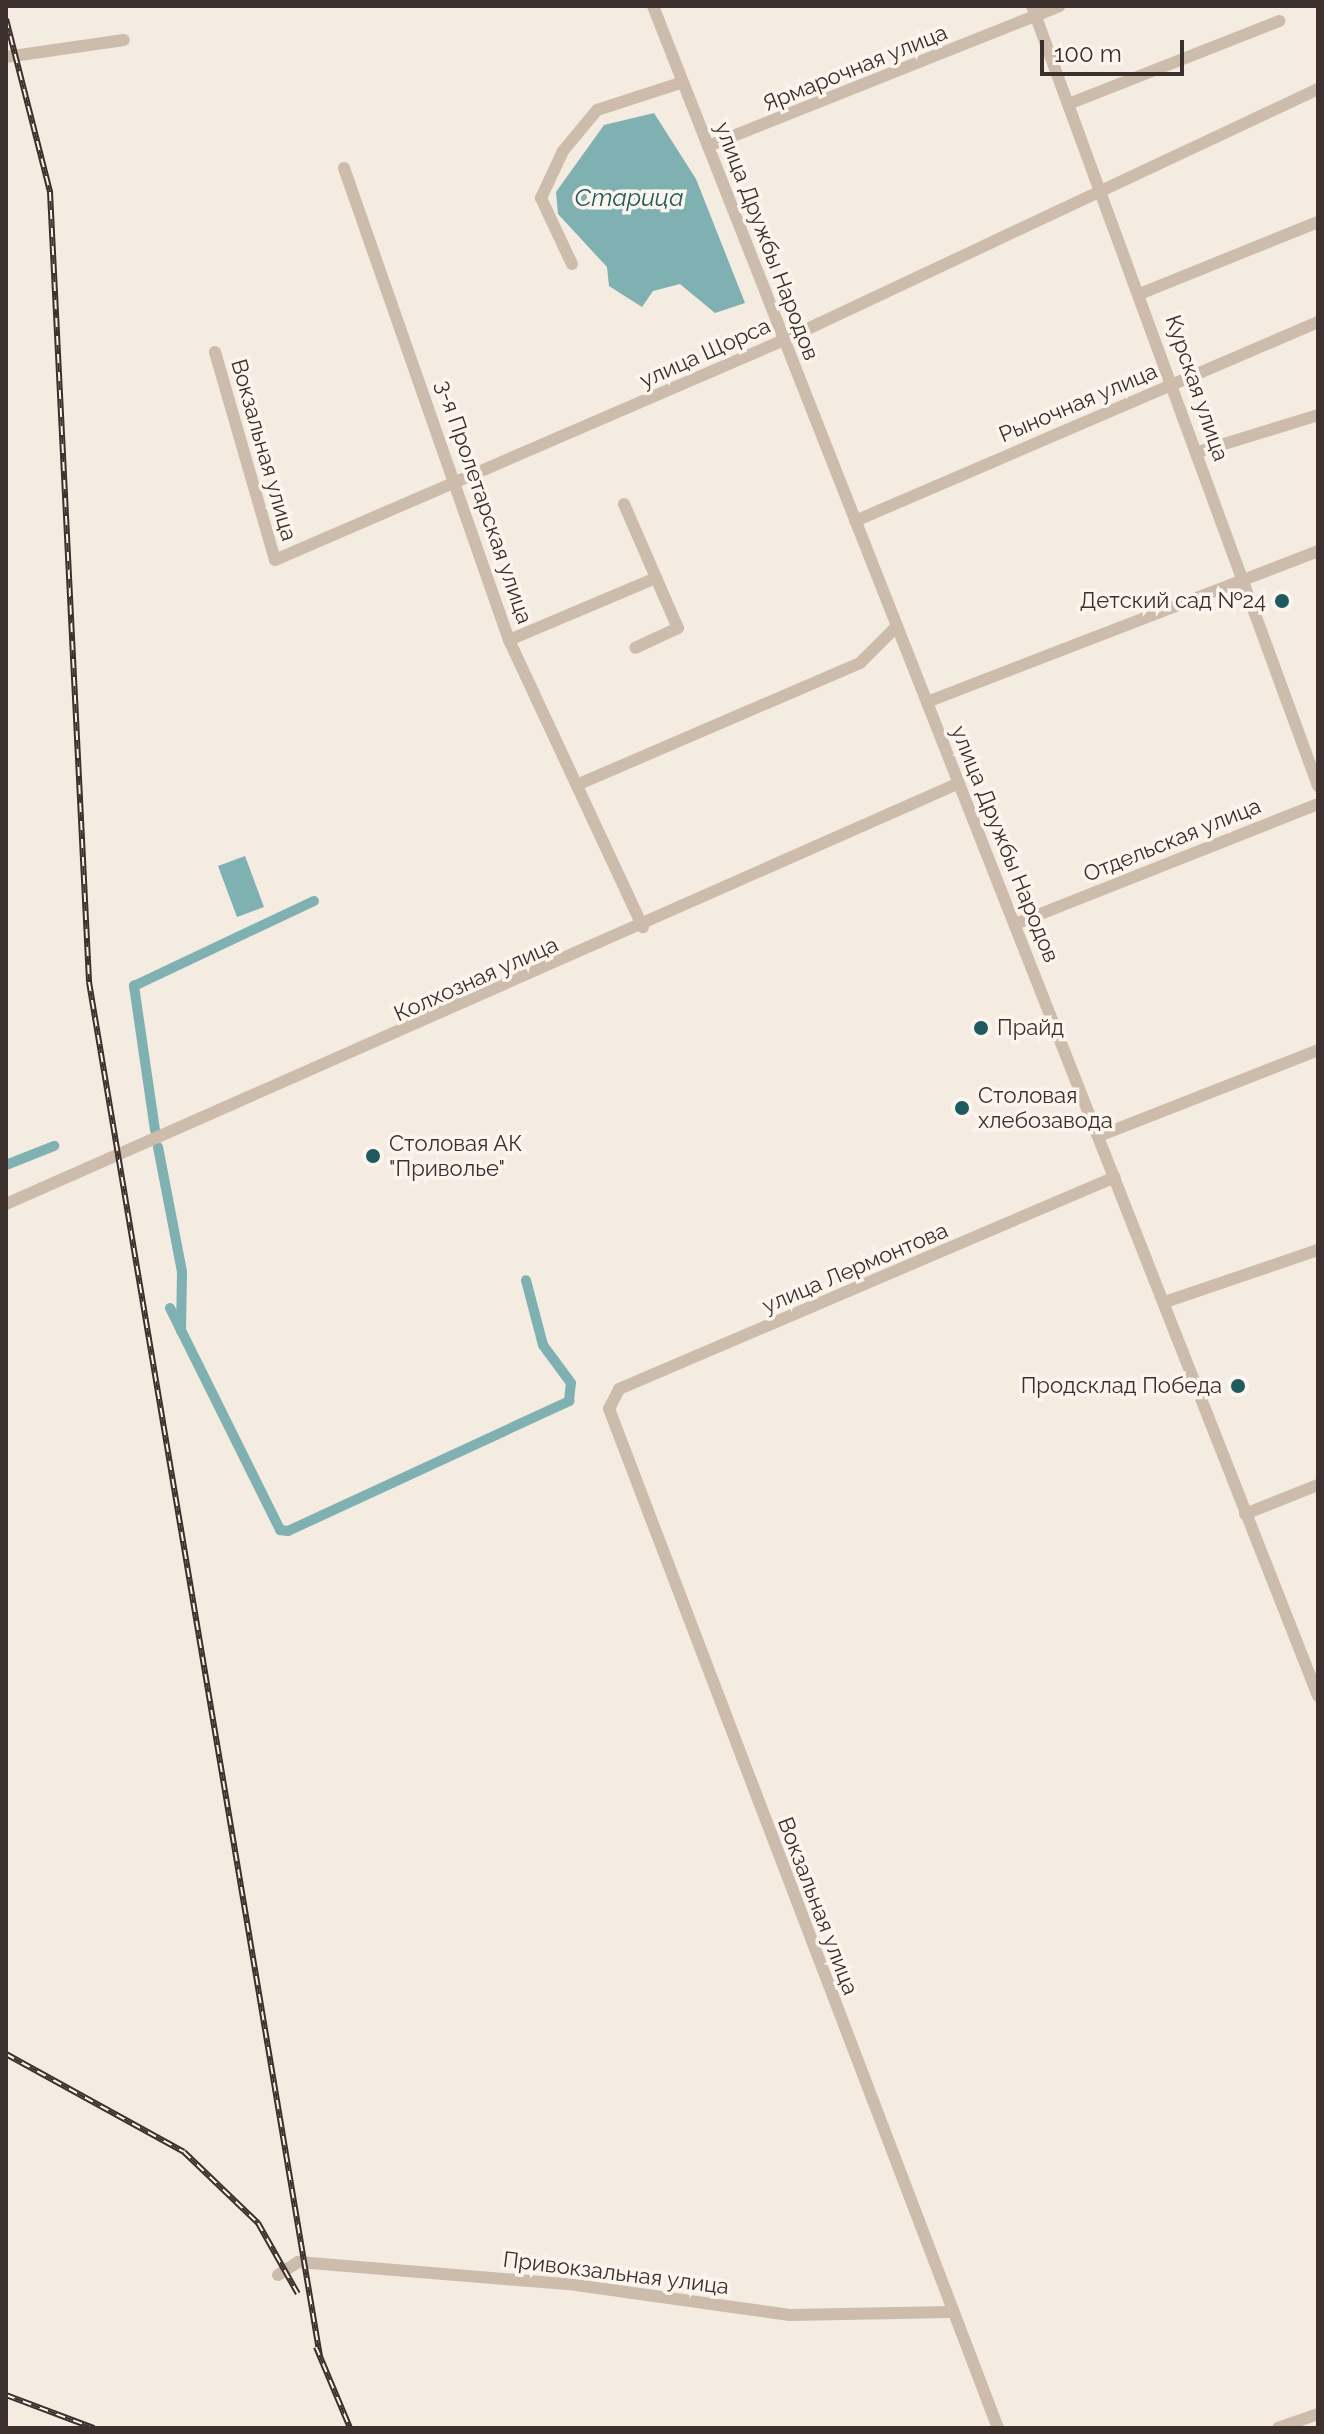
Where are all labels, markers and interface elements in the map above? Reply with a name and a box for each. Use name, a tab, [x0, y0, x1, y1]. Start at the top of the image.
street label: Ярмарочная улица	[759, 19, 951, 117]
scale bar	[1044, 24, 1188, 74]
text: 100 m	[1054, 39, 1122, 68]
street label: улица Дружбы Народов	[709, 118, 825, 364]
water label: Старица	[574, 184, 684, 212]
street label: Курская улица	[1160, 311, 1234, 465]
street label: улица Щорса	[636, 312, 774, 394]
street label: Вокзальная улица	[225, 356, 303, 544]
street label: Рыночная улица	[995, 358, 1161, 448]
street label: 3-я Пролетарская улица	[430, 376, 538, 628]
place label: Детский сад №24	[1080, 588, 1266, 614]
marker: Детский сад №24	[1273, 592, 1291, 610]
street label: улица Дружбы Народов	[945, 722, 1065, 966]
street label: Отдельская улица	[1079, 792, 1265, 888]
street label: Колхозная улица	[390, 931, 562, 1027]
place label: Прайд	[997, 1015, 1064, 1041]
marker: Прайд	[972, 1019, 990, 1037]
place label: Столовая хлебозавода	[978, 1082, 1113, 1134]
marker: Столовая хлебозавода	[953, 1099, 971, 1117]
place label: Столовая АК "Приволье"	[389, 1130, 523, 1182]
marker: Столовая АК "Приволье"	[364, 1147, 382, 1165]
street label: улица Лермонтова	[758, 1217, 952, 1319]
place label: Продсклад Победа	[1021, 1373, 1222, 1399]
marker: Продсклад Победа	[1229, 1377, 1247, 1395]
street label: Вокзальная улица	[772, 1813, 864, 1999]
street label: Привокзальная улица	[501, 2246, 731, 2300]

